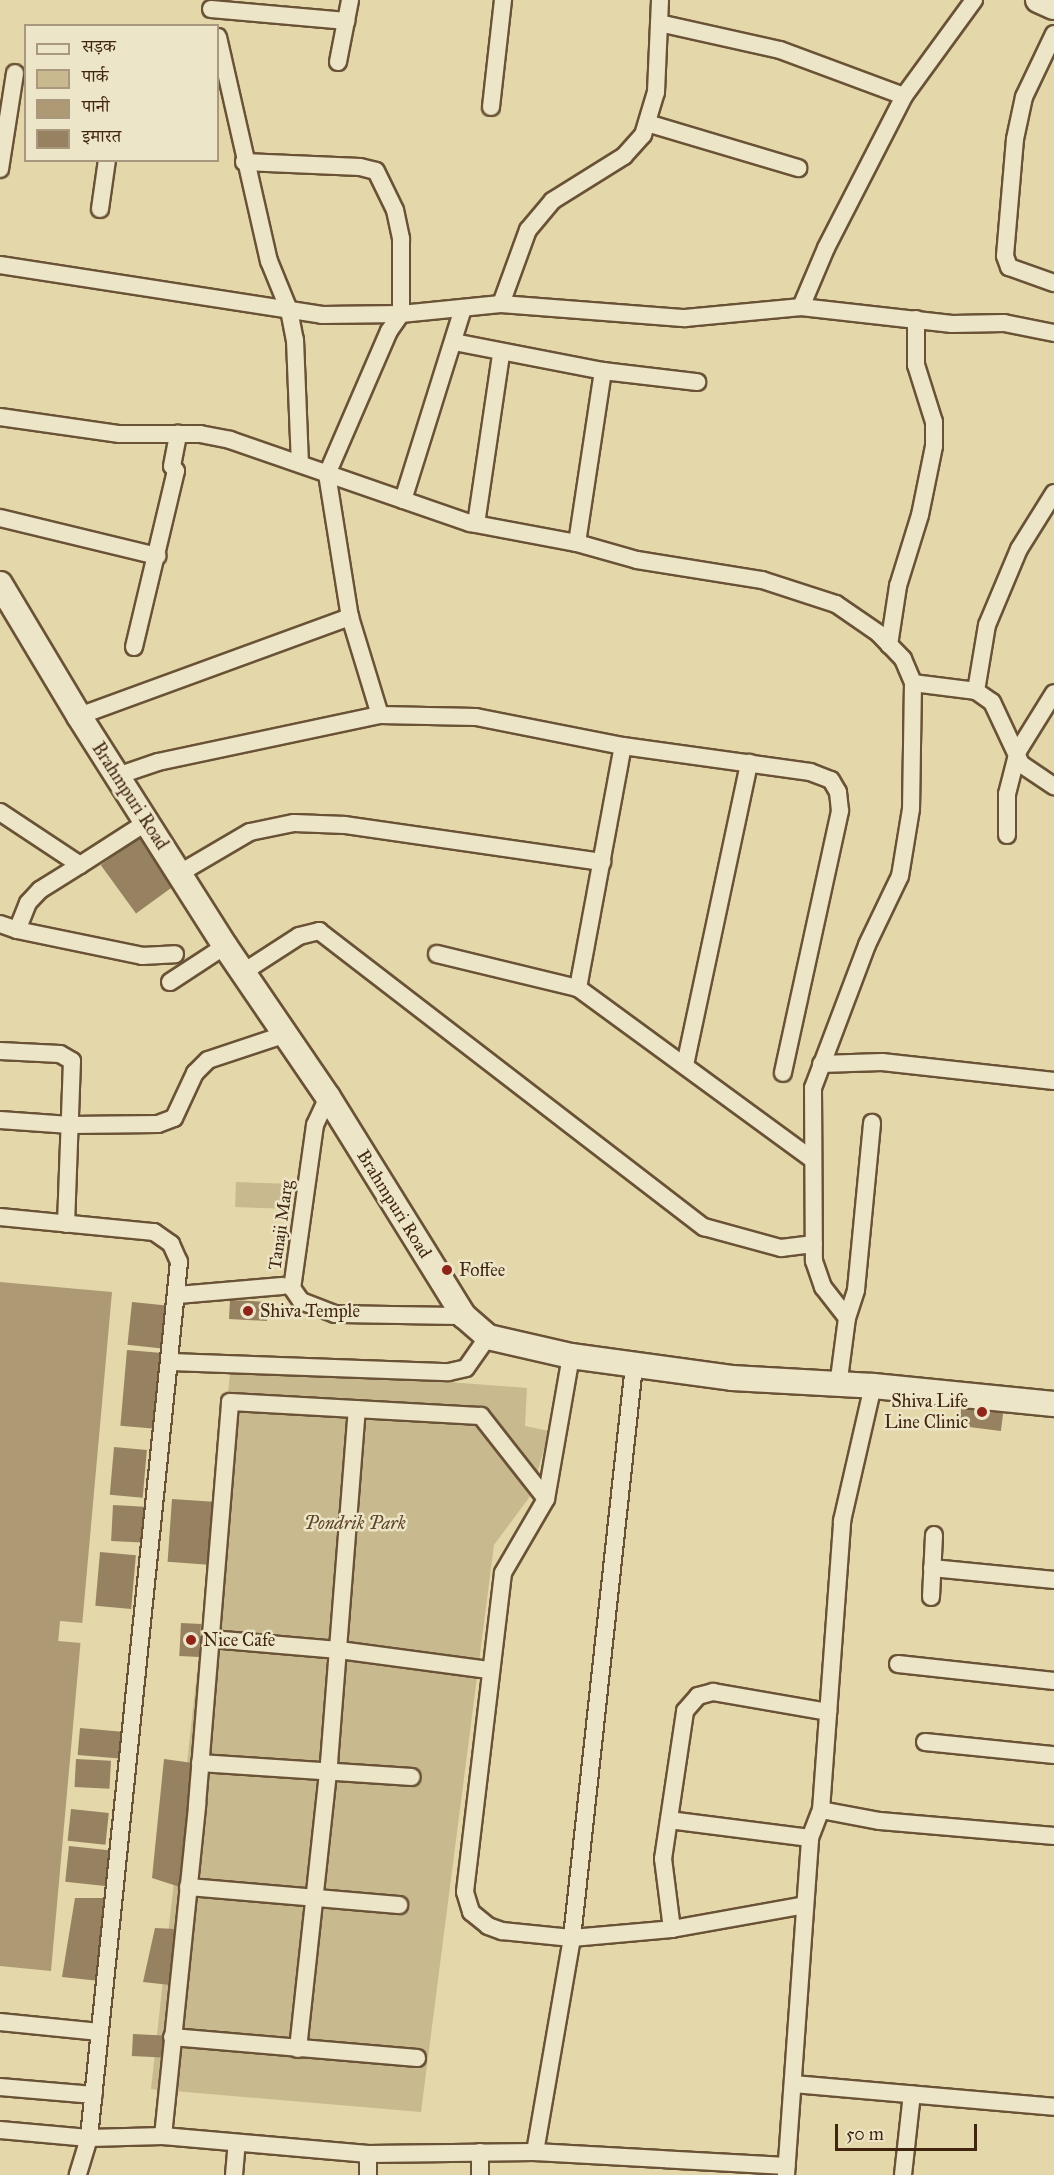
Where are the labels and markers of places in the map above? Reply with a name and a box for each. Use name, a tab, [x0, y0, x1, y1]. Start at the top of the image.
place label: Foffee	[459, 1259, 505, 1281]
marker: Foffee	[440, 1263, 454, 1277]
place label: Shiva Temple	[260, 1300, 360, 1322]
marker: Shiva Temple	[241, 1304, 255, 1318]
place label: Shiva Life Line Clinic	[884, 1391, 968, 1434]
marker: Shiva Life Line Clinic	[973, 1403, 991, 1421]
place label: Nice Cafe	[203, 1629, 275, 1651]
marker: Nice Cafe	[184, 1633, 198, 1647]

